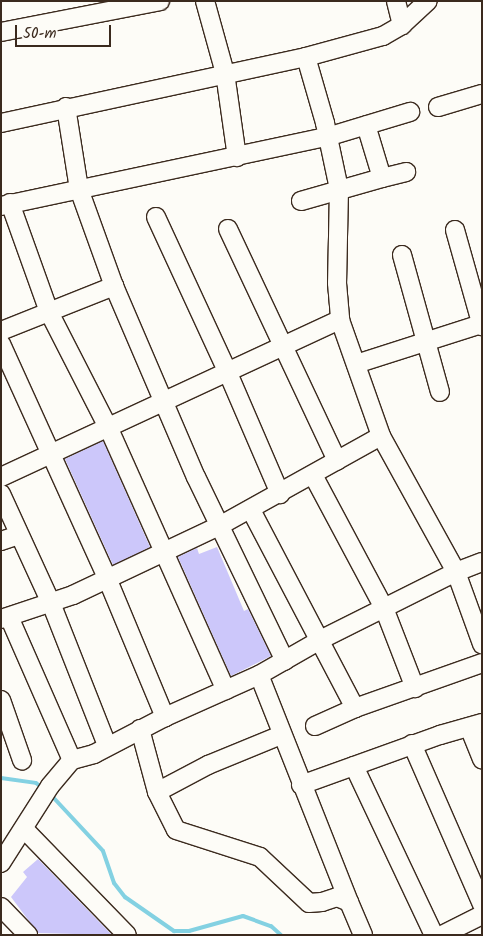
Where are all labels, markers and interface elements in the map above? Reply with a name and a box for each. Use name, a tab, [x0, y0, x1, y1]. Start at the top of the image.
scale bar	[18, 15, 114, 47]
text: 50 m	[23, 22, 57, 46]

